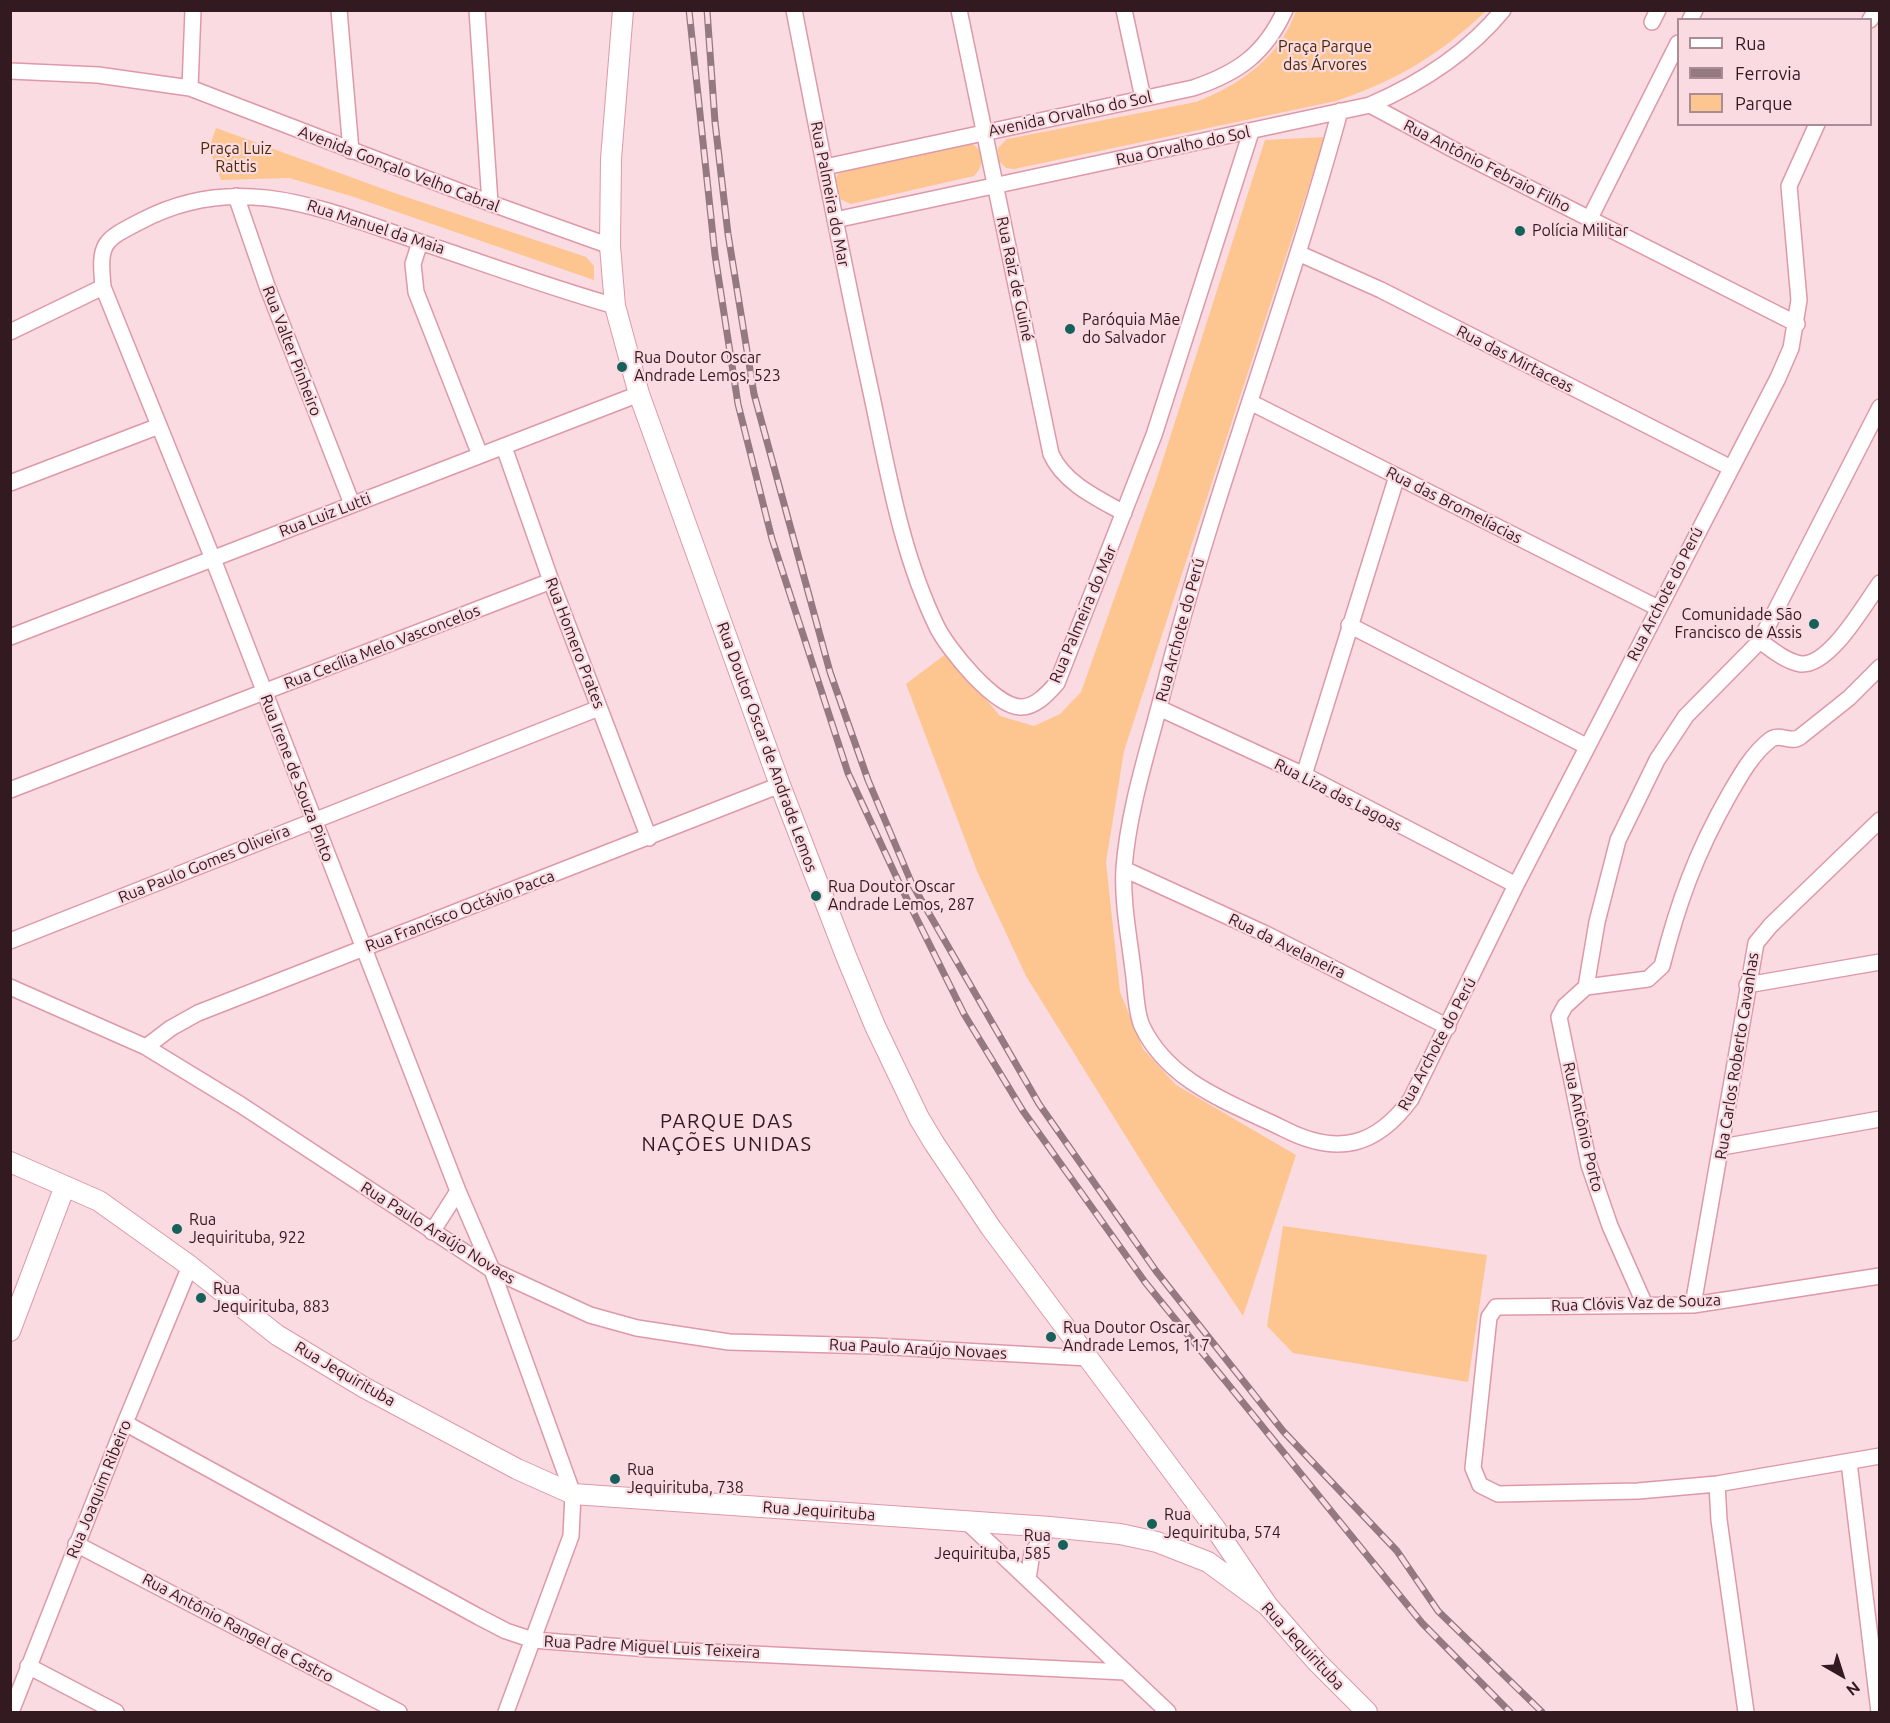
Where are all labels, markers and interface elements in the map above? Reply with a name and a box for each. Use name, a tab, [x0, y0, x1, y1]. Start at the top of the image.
legend	[1677, 18, 1872, 126]
text: Rua	[1735, 33, 1766, 53]
park label: Praça Parque das Árvores	[1278, 37, 1372, 75]
text: Ferrovia	[1735, 63, 1801, 83]
street label: Avenida Orvalho do Sol	[987, 87, 1153, 141]
text: Parque	[1735, 93, 1792, 113]
street label: Rua Antônio Febraio Filho	[1400, 115, 1574, 217]
street label: Rua Palmeira do Mar	[806, 120, 854, 268]
street label: Avenida Gonçalo Velho Cabral	[296, 122, 502, 216]
street label: Rua Orvalho do Sol	[1114, 122, 1252, 170]
park label: Praça Luiz Rattis	[200, 139, 272, 177]
street label: Rua Manuel da Maia	[305, 196, 447, 258]
street label: Rua Raiz de Guiné	[992, 215, 1038, 343]
place label: Polícia Militar	[1532, 221, 1628, 241]
marker: Polícia Militar	[1513, 224, 1527, 238]
street label: Rua Valter Pinheiro	[258, 283, 326, 419]
place label: Paróquia Mãe do Salvador	[1082, 310, 1180, 348]
street label: Rua das Mirtaceas	[1453, 321, 1577, 397]
marker: Paróquia Mãe do Salvador	[1063, 322, 1077, 336]
place label: Rua Doutor Oscar Andrade Lemos, 523	[634, 348, 781, 386]
marker: Rua Doutor Oscar Andrade Lemos, 523	[615, 360, 629, 374]
street label: Rua das Bromelíacias	[1383, 462, 1525, 548]
street label: Rua Luiz Lutti	[276, 489, 374, 541]
street label: Rua Archote do Perú	[1623, 524, 1707, 664]
street label: Rua Palmeira do Mar	[1045, 542, 1121, 686]
street label: Rua Archote do Perú	[1152, 556, 1208, 704]
street label: Rua Homero Prates	[541, 575, 609, 711]
street label: Rua Cecília Melo Vasconcelos	[281, 601, 483, 693]
place label: Comunidade São Francisco de Assis	[1675, 605, 1802, 643]
marker: Comunidade São Francisco de Assis	[1807, 617, 1821, 631]
street label: Rua Doutor Oscar de Andrade Lemos	[713, 619, 821, 875]
street label: Rua Irene de Souza Pinto	[256, 692, 338, 864]
street label: Rua Liza das Lagoas	[1271, 755, 1405, 835]
street label: Rua Paulo Gomes Oliveira	[115, 821, 293, 907]
street label: Rua Francisco Octávio Pacca	[363, 866, 557, 956]
place label: Rua Doutor Oscar Andrade Lemos, 287	[828, 877, 975, 915]
marker: Rua Doutor Oscar Andrade Lemos, 287	[809, 889, 823, 903]
street label: Rua da Avelaneira	[1225, 909, 1349, 983]
street label: Rua Carlos Roberto Cavanhas	[1711, 951, 1763, 1161]
street label: Rua Archote do Perú	[1394, 974, 1480, 1114]
street label: Rua Antônio Porto	[1559, 1060, 1607, 1194]
district label: PARQUE DAS NAÇÕES UNIDAS	[641, 1109, 813, 1156]
street label: Rua Paulo Araújo Novaes	[357, 1178, 519, 1288]
place label: Rua Jequirituba, 922	[189, 1210, 306, 1248]
marker: Rua Jequirituba, 922	[170, 1222, 184, 1236]
place label: Rua Jequirituba, 883	[213, 1279, 330, 1317]
street label: Rua Clóvis Vaz de Souza	[1551, 1290, 1721, 1316]
marker: Rua Jequirituba, 883	[194, 1291, 208, 1305]
place label: Rua Doutor Oscar Andrade Lemos, 117	[1063, 1318, 1210, 1356]
marker: Rua Doutor Oscar Andrade Lemos, 117	[1044, 1330, 1058, 1344]
street label: Rua Paulo Araújo Novaes	[828, 1335, 1008, 1363]
street label: Rua Jequirituba	[291, 1337, 399, 1411]
street label: Rua Joaquim Ribeiro	[62, 1417, 136, 1561]
place label: Rua Jequirituba, 738	[627, 1460, 744, 1498]
marker: Rua Jequirituba, 738	[608, 1472, 622, 1486]
street label: Rua Jequirituba	[762, 1497, 876, 1525]
place label: Rua Jequirituba, 574	[1164, 1505, 1281, 1543]
marker: Rua Jequirituba, 574	[1145, 1517, 1159, 1531]
place label: Rua Jequirituba, 585	[934, 1526, 1051, 1564]
marker: Rua Jequirituba, 585	[1056, 1538, 1070, 1552]
street label: Rua Antônio Rangel de Castro	[139, 1569, 337, 1687]
street label: Rua Jequirituba	[1257, 1598, 1349, 1694]
street label: Rua Padre Miguel Luis Teixeira	[543, 1632, 761, 1662]
north arrow	[1812, 1645, 1872, 1705]
text: N	[1843, 1678, 1864, 1700]

